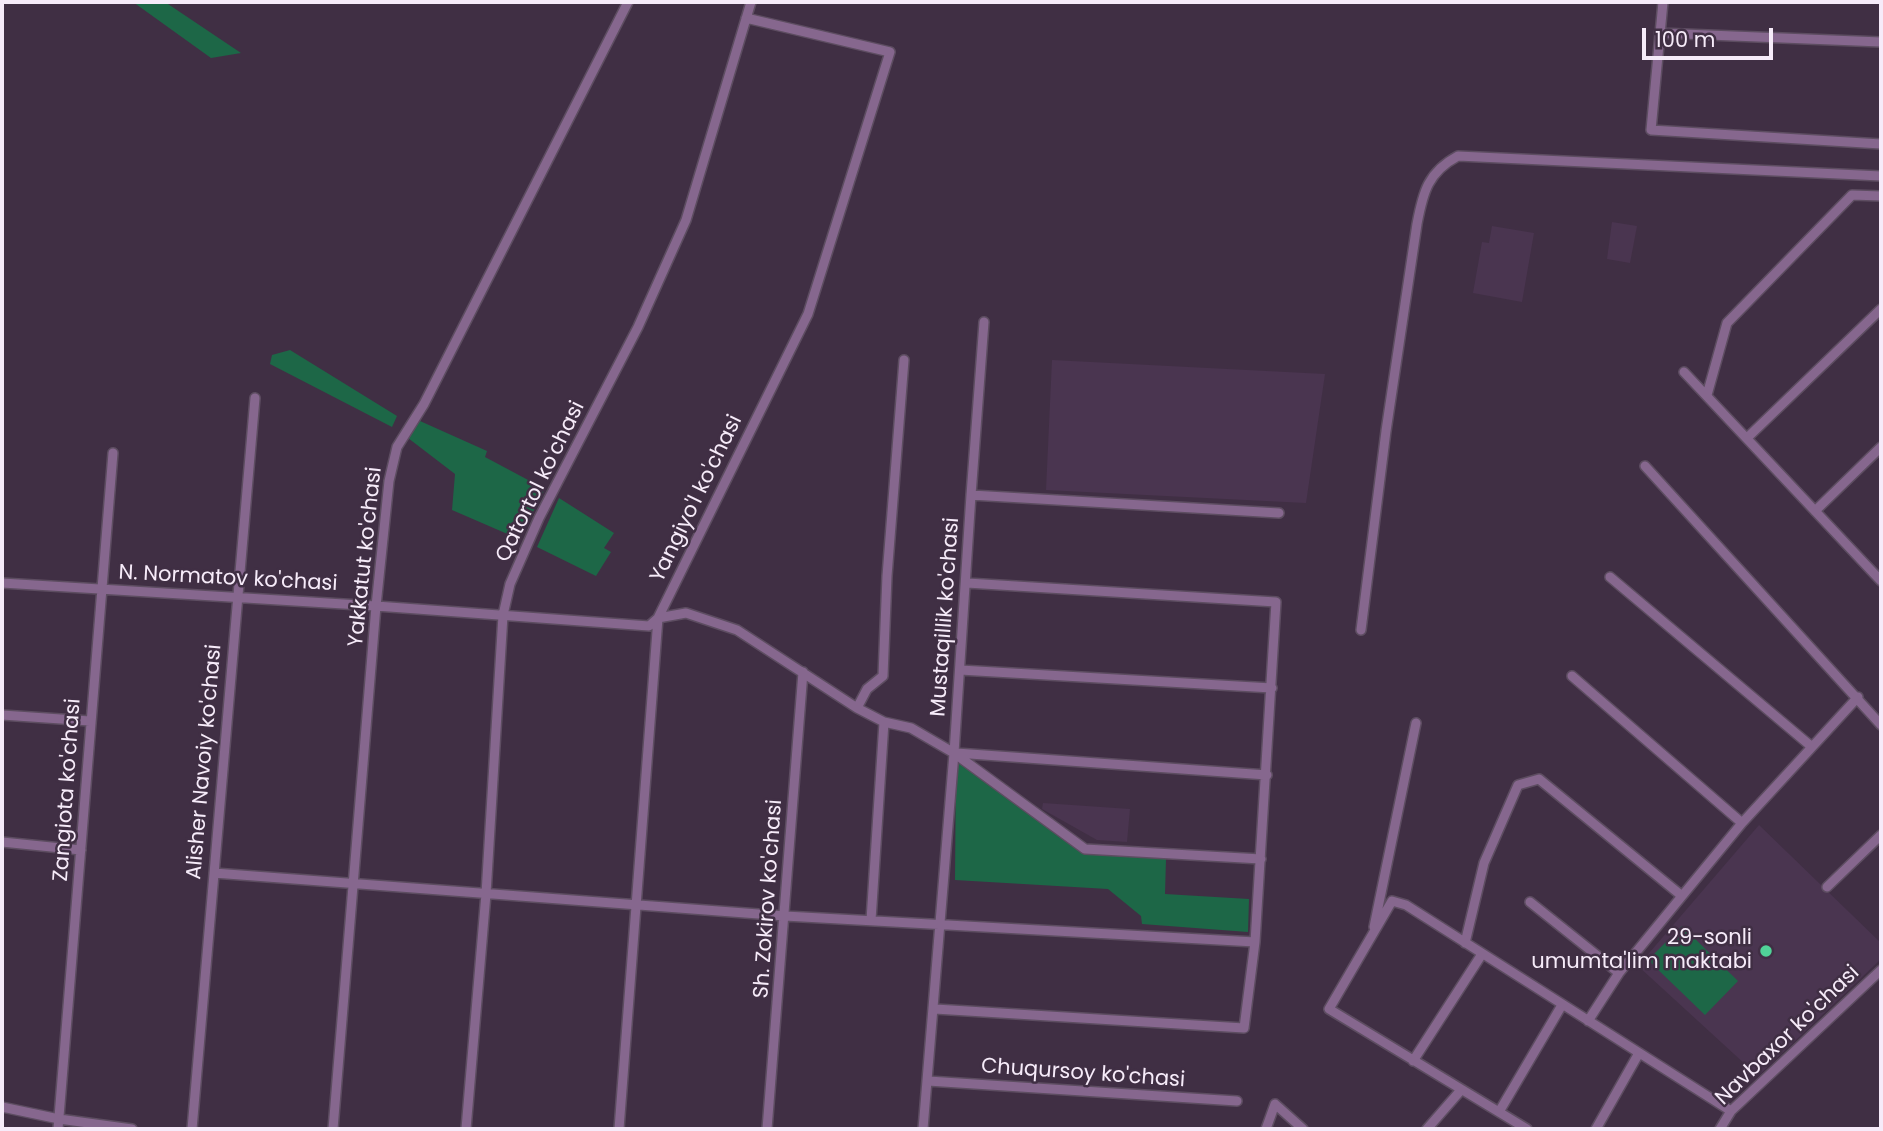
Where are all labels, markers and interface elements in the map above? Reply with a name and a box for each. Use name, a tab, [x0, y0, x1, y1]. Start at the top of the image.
scale bar	[1645, 14, 1776, 58]
text: 100 m	[1655, 25, 1715, 54]
street label: Qatortol ko'chasi	[491, 398, 591, 566]
street label: Yangiyo'l ko'chasi	[646, 411, 748, 587]
street label: Yakkatut ko'chasi	[344, 466, 388, 648]
street label: Mustaqillik ko'chasi	[926, 517, 966, 717]
street label: N. Normatov ko'chasi	[118, 561, 338, 597]
street label: Alisher Navoiy ko'chasi	[182, 643, 228, 881]
street label: Zangiota ko'chasi	[49, 698, 87, 882]
street label: Sh. Zokirov ko'chasi	[749, 799, 789, 999]
place label: 29-sonli umumta'lim maktabi	[1531, 926, 1752, 976]
marker: 29-sonli umumta'lim maktabi	[1758, 943, 1774, 959]
street label: Navbaxor ko'chasi	[1711, 961, 1865, 1111]
street label: Chuqursoy ko'chasi	[980, 1054, 1186, 1094]

